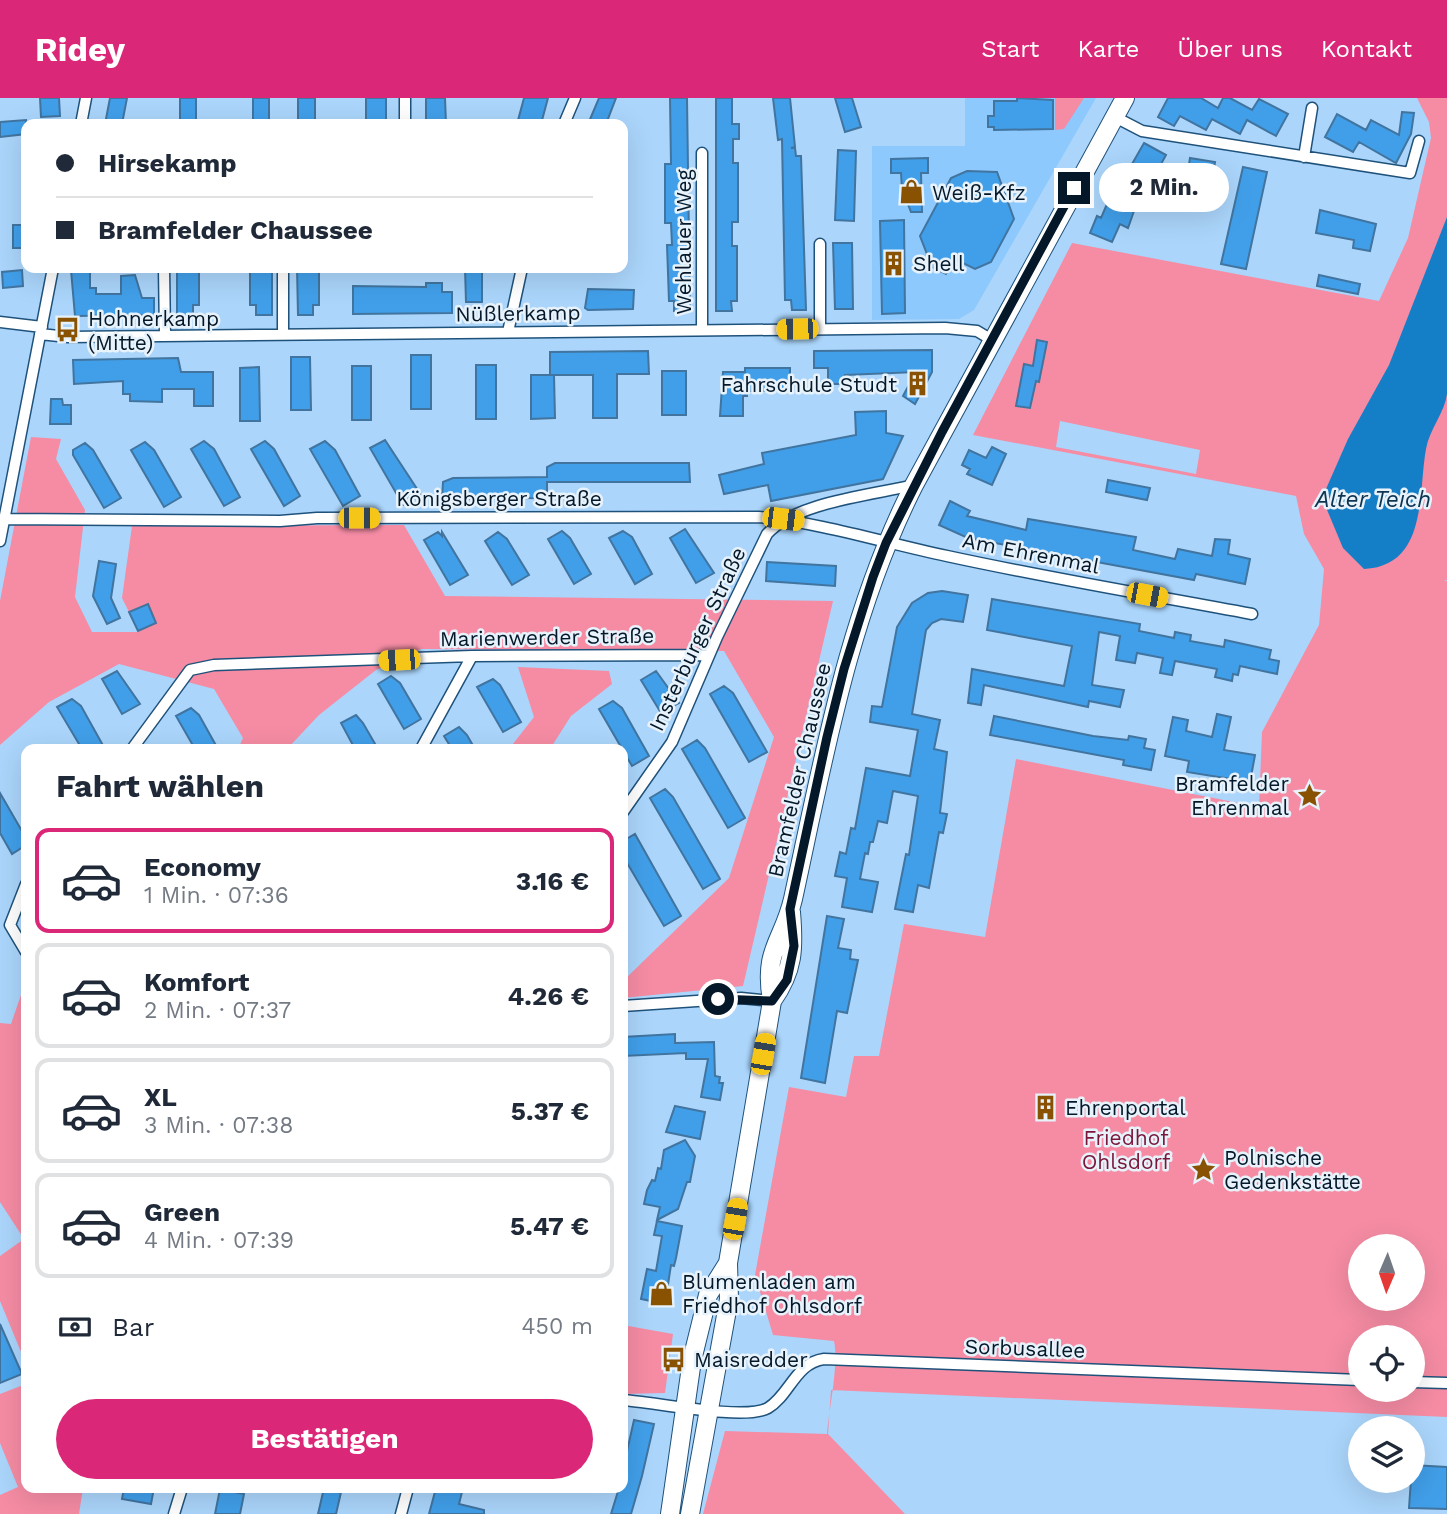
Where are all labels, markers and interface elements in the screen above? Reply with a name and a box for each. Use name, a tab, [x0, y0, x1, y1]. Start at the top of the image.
text: Ridey	[35, 30, 125, 69]
text: Start	[981, 35, 1039, 63]
text: Karte	[1077, 35, 1139, 63]
text: Über uns	[1177, 35, 1283, 63]
text: Kontakt	[1321, 35, 1412, 63]
text: Hirsekamp	[98, 148, 237, 178]
callout: 2 Min.	[1098, 164, 1228, 212]
street label: Wehlauer Weg	[671, 168, 696, 315]
route end	[1058, 172, 1090, 204]
text: 2 Min.	[1130, 174, 1198, 201]
shop icon: Weiß-Kfz	[898, 178, 926, 206]
place label: Weiß-Kfz	[932, 180, 1026, 205]
text: Bramfelder Chaussee	[98, 215, 373, 245]
building icon: Shell	[879, 249, 907, 277]
place label: Shell	[913, 251, 965, 276]
street label: Nüßlerkamp	[455, 299, 581, 327]
place label: Hohnerkamp (Mitte)	[88, 306, 219, 355]
bus stop icon: Hohnerkamp (Mitte)	[54, 316, 82, 344]
car	[776, 318, 819, 340]
building icon: Fahrschule Studt	[903, 370, 931, 398]
place label: Fahrschule Studt	[721, 372, 897, 397]
street label: Königsberger Straße	[396, 486, 602, 511]
water label: Alter Teich	[1314, 486, 1431, 513]
car	[761, 506, 806, 532]
car	[339, 508, 381, 529]
street label: Am Ehrenmal	[960, 527, 1102, 579]
street label: Insterburger Straße	[643, 543, 751, 735]
car	[1125, 581, 1170, 609]
street label: Marienwerder Straße	[440, 623, 654, 651]
car	[378, 648, 421, 672]
street label: Bramfelder Chaussee	[762, 660, 836, 880]
text: Fahrt wählen	[56, 767, 264, 805]
place label: Bramfelder Ehrenmal	[1175, 771, 1290, 820]
place icon: Bramfelder Ehrenmal	[1295, 781, 1323, 809]
icon: car	[60, 849, 123, 912]
text: Economy	[144, 852, 261, 882]
text: 3.16 €	[516, 866, 589, 896]
text: 1 Min. · 07:36	[144, 882, 289, 909]
icon: car	[60, 964, 123, 1027]
text: Komfort	[144, 967, 249, 997]
text: 4.26 €	[508, 981, 589, 1011]
route start	[702, 983, 734, 1015]
text: 2 Min. · 07:37	[144, 997, 291, 1024]
car	[750, 1031, 777, 1077]
icon: car	[60, 1079, 123, 1142]
text: XL	[144, 1082, 177, 1112]
building icon: Ehrenportal	[1031, 1093, 1059, 1121]
place label: Ehrenportal	[1065, 1095, 1186, 1120]
text: 5.37 €	[511, 1096, 589, 1126]
text: 3 Min. · 07:38	[144, 1112, 293, 1139]
park label: Friedhof Ohlsdorf	[1082, 1125, 1170, 1174]
place label: Polnische Gedenkstätte	[1224, 1145, 1361, 1194]
place icon: Polnische Gedenkstätte	[1190, 1155, 1218, 1183]
icon: car	[60, 1194, 123, 1257]
car	[722, 1196, 749, 1242]
text: Green	[144, 1197, 220, 1227]
text: 5.47 €	[510, 1211, 589, 1241]
text: 4 Min. · 07:39	[144, 1227, 294, 1254]
north arrow	[1348, 1234, 1424, 1311]
map controls	[1348, 1234, 1425, 1493]
place label: Blumenladen am Friedhof Ohlsdorf	[682, 1269, 862, 1318]
shop icon: Blumenladen am Friedhof Ohlsdorf	[648, 1279, 676, 1307]
icon: cash	[56, 1308, 94, 1346]
text: Bar	[112, 1312, 154, 1342]
text: 450 m	[521, 1313, 593, 1340]
button: locate	[1348, 1325, 1425, 1402]
street label: Sorbusallee	[964, 1333, 1086, 1363]
bus stop icon: Maisredder	[660, 1345, 688, 1373]
place label: Maisredder	[694, 1347, 808, 1372]
button: Bestätigen	[56, 1399, 593, 1479]
button: layers	[1348, 1416, 1425, 1493]

